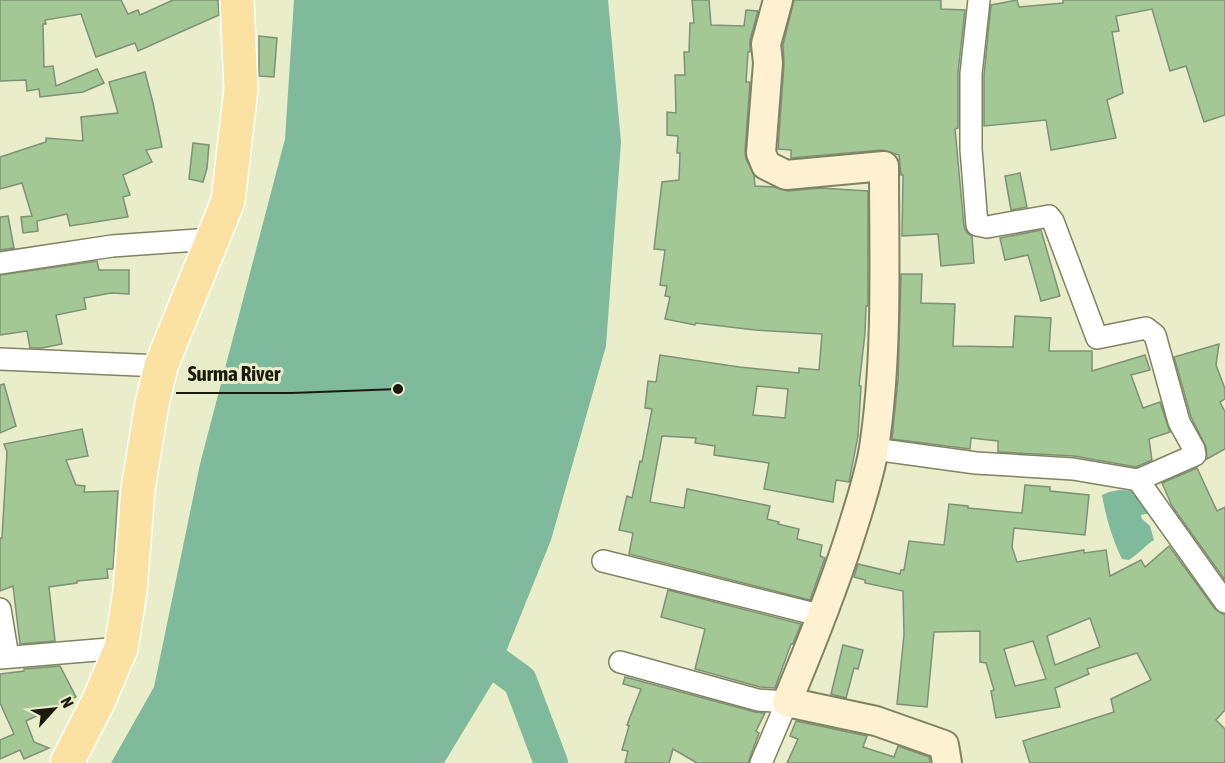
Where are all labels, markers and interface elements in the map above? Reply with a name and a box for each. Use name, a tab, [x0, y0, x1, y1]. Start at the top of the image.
callout: Surma River	[176, 354, 292, 393]
text: Surma River	[188, 361, 281, 385]
north arrow	[24, 679, 84, 739]
text: N	[57, 694, 78, 710]

